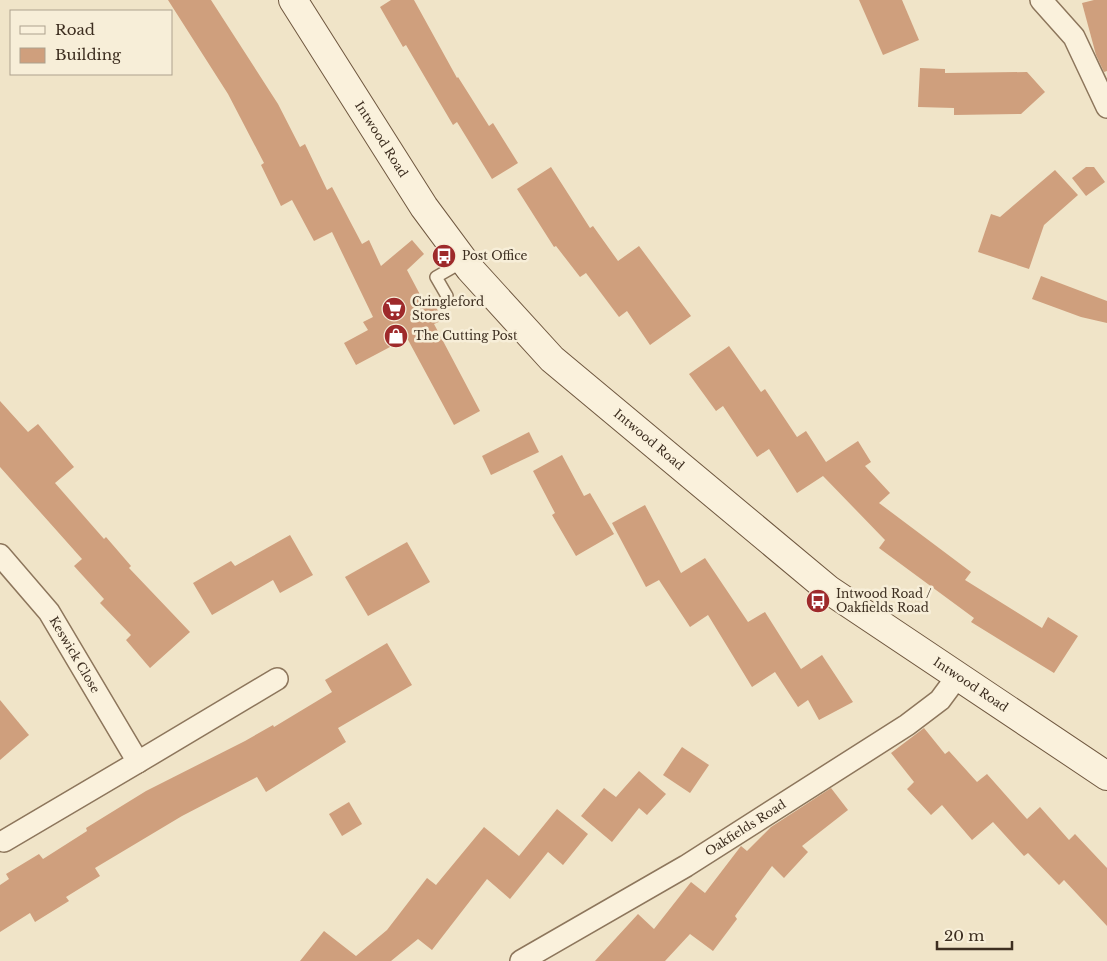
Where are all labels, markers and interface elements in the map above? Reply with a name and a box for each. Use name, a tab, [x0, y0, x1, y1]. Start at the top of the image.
legend	[10, 10, 172, 75]
text: Road	[55, 20, 95, 39]
text: Building	[55, 45, 122, 64]
street label: Intwood Road	[352, 98, 411, 180]
bus stop icon: Post Office	[431, 243, 457, 269]
place label: Post Office	[462, 248, 528, 263]
place label: Cringleford Stores	[412, 294, 484, 323]
supermarket icon: Cringleford Stores	[381, 296, 407, 322]
shop icon: The Cutting Post	[383, 323, 409, 349]
place label: The Cutting Post	[414, 328, 518, 343]
street label: Intwood Road	[611, 406, 687, 473]
place label: Intwood Road / Oakfields Road	[836, 586, 932, 615]
bus stop icon: Intwood Road / Oakfields Road	[805, 588, 831, 614]
street label: Keswick Close	[46, 614, 103, 696]
street label: Intwood Road	[931, 654, 1011, 715]
street label: Oakfields Road	[702, 796, 788, 859]
scale bar	[937, 918, 1012, 950]
text: 20 m	[944, 926, 984, 945]

